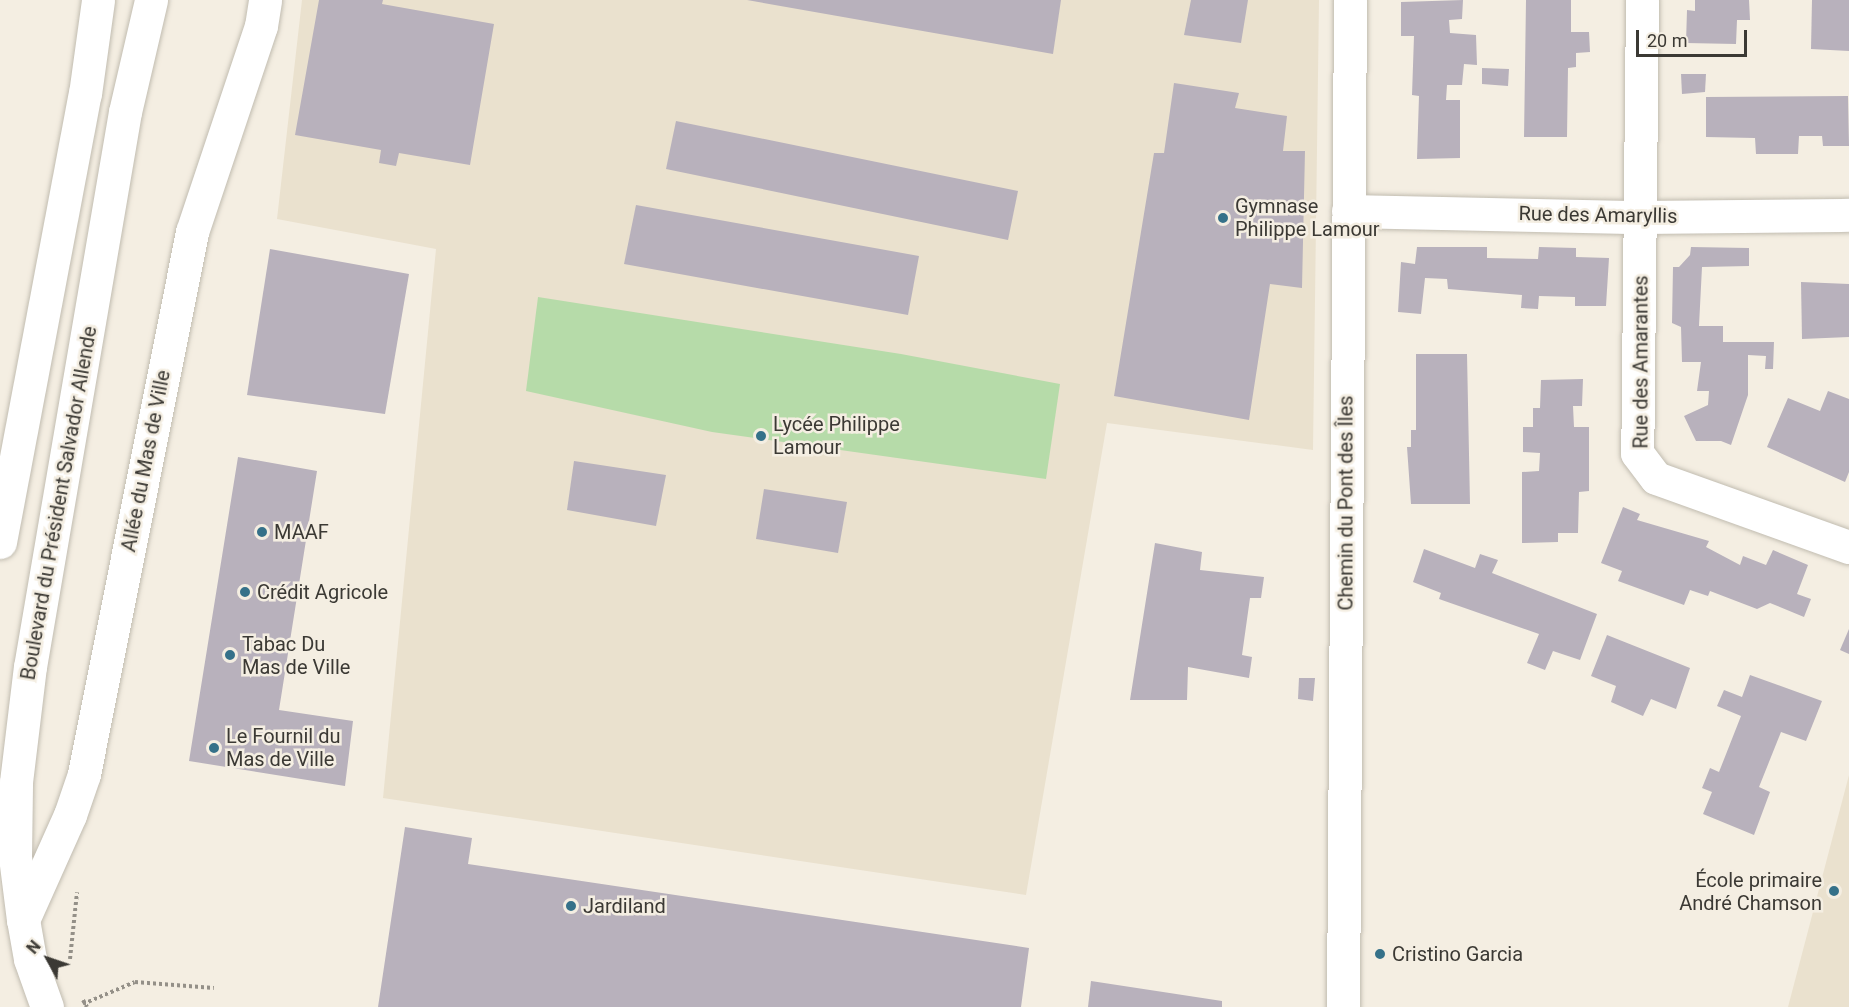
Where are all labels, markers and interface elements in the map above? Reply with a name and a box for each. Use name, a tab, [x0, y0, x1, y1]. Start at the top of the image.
scale bar	[1639, 18, 1750, 56]
text: 20 m	[1647, 30, 1687, 51]
place label: Gymnase Philippe Lamour	[1235, 195, 1380, 242]
street label: Rue des Amaryllis	[1518, 202, 1678, 228]
marker: Gymnase Philippe Lamour	[1216, 211, 1230, 225]
street label: Rue des Amarantes	[1629, 275, 1653, 449]
street label: Boulevard du Président Salvador Allende	[16, 324, 102, 682]
street label: Allée du Mas de Ville	[117, 368, 175, 554]
street label: Chemin du Pont des Îles	[1334, 395, 1358, 611]
place label: Lycée Philippe Lamour	[773, 412, 900, 459]
marker: Lycée Philippe Lamour	[754, 429, 768, 443]
place label: MAAF	[274, 520, 329, 544]
marker: MAAF	[255, 525, 269, 539]
place label: Crédit Agricole	[257, 580, 388, 604]
marker: Crédit Agricole	[238, 585, 252, 599]
place label: Tabac Du Mas de Ville	[242, 632, 350, 679]
marker: Tabac Du Mas de Ville	[223, 648, 237, 662]
place label: Le Fournil du Mas de Ville	[226, 724, 340, 771]
marker: Le Fournil du Mas de Ville	[207, 741, 221, 755]
place label: École primaire André Chamson	[1679, 868, 1822, 915]
marker: École primaire André Chamson	[1827, 884, 1841, 898]
place label: Jardiland	[583, 894, 666, 918]
marker: Jardiland	[564, 899, 578, 913]
north arrow	[18, 929, 78, 989]
text: N	[23, 937, 45, 958]
place label: Cristino Garcia	[1392, 942, 1523, 966]
marker: Cristino Garcia	[1373, 947, 1387, 961]

